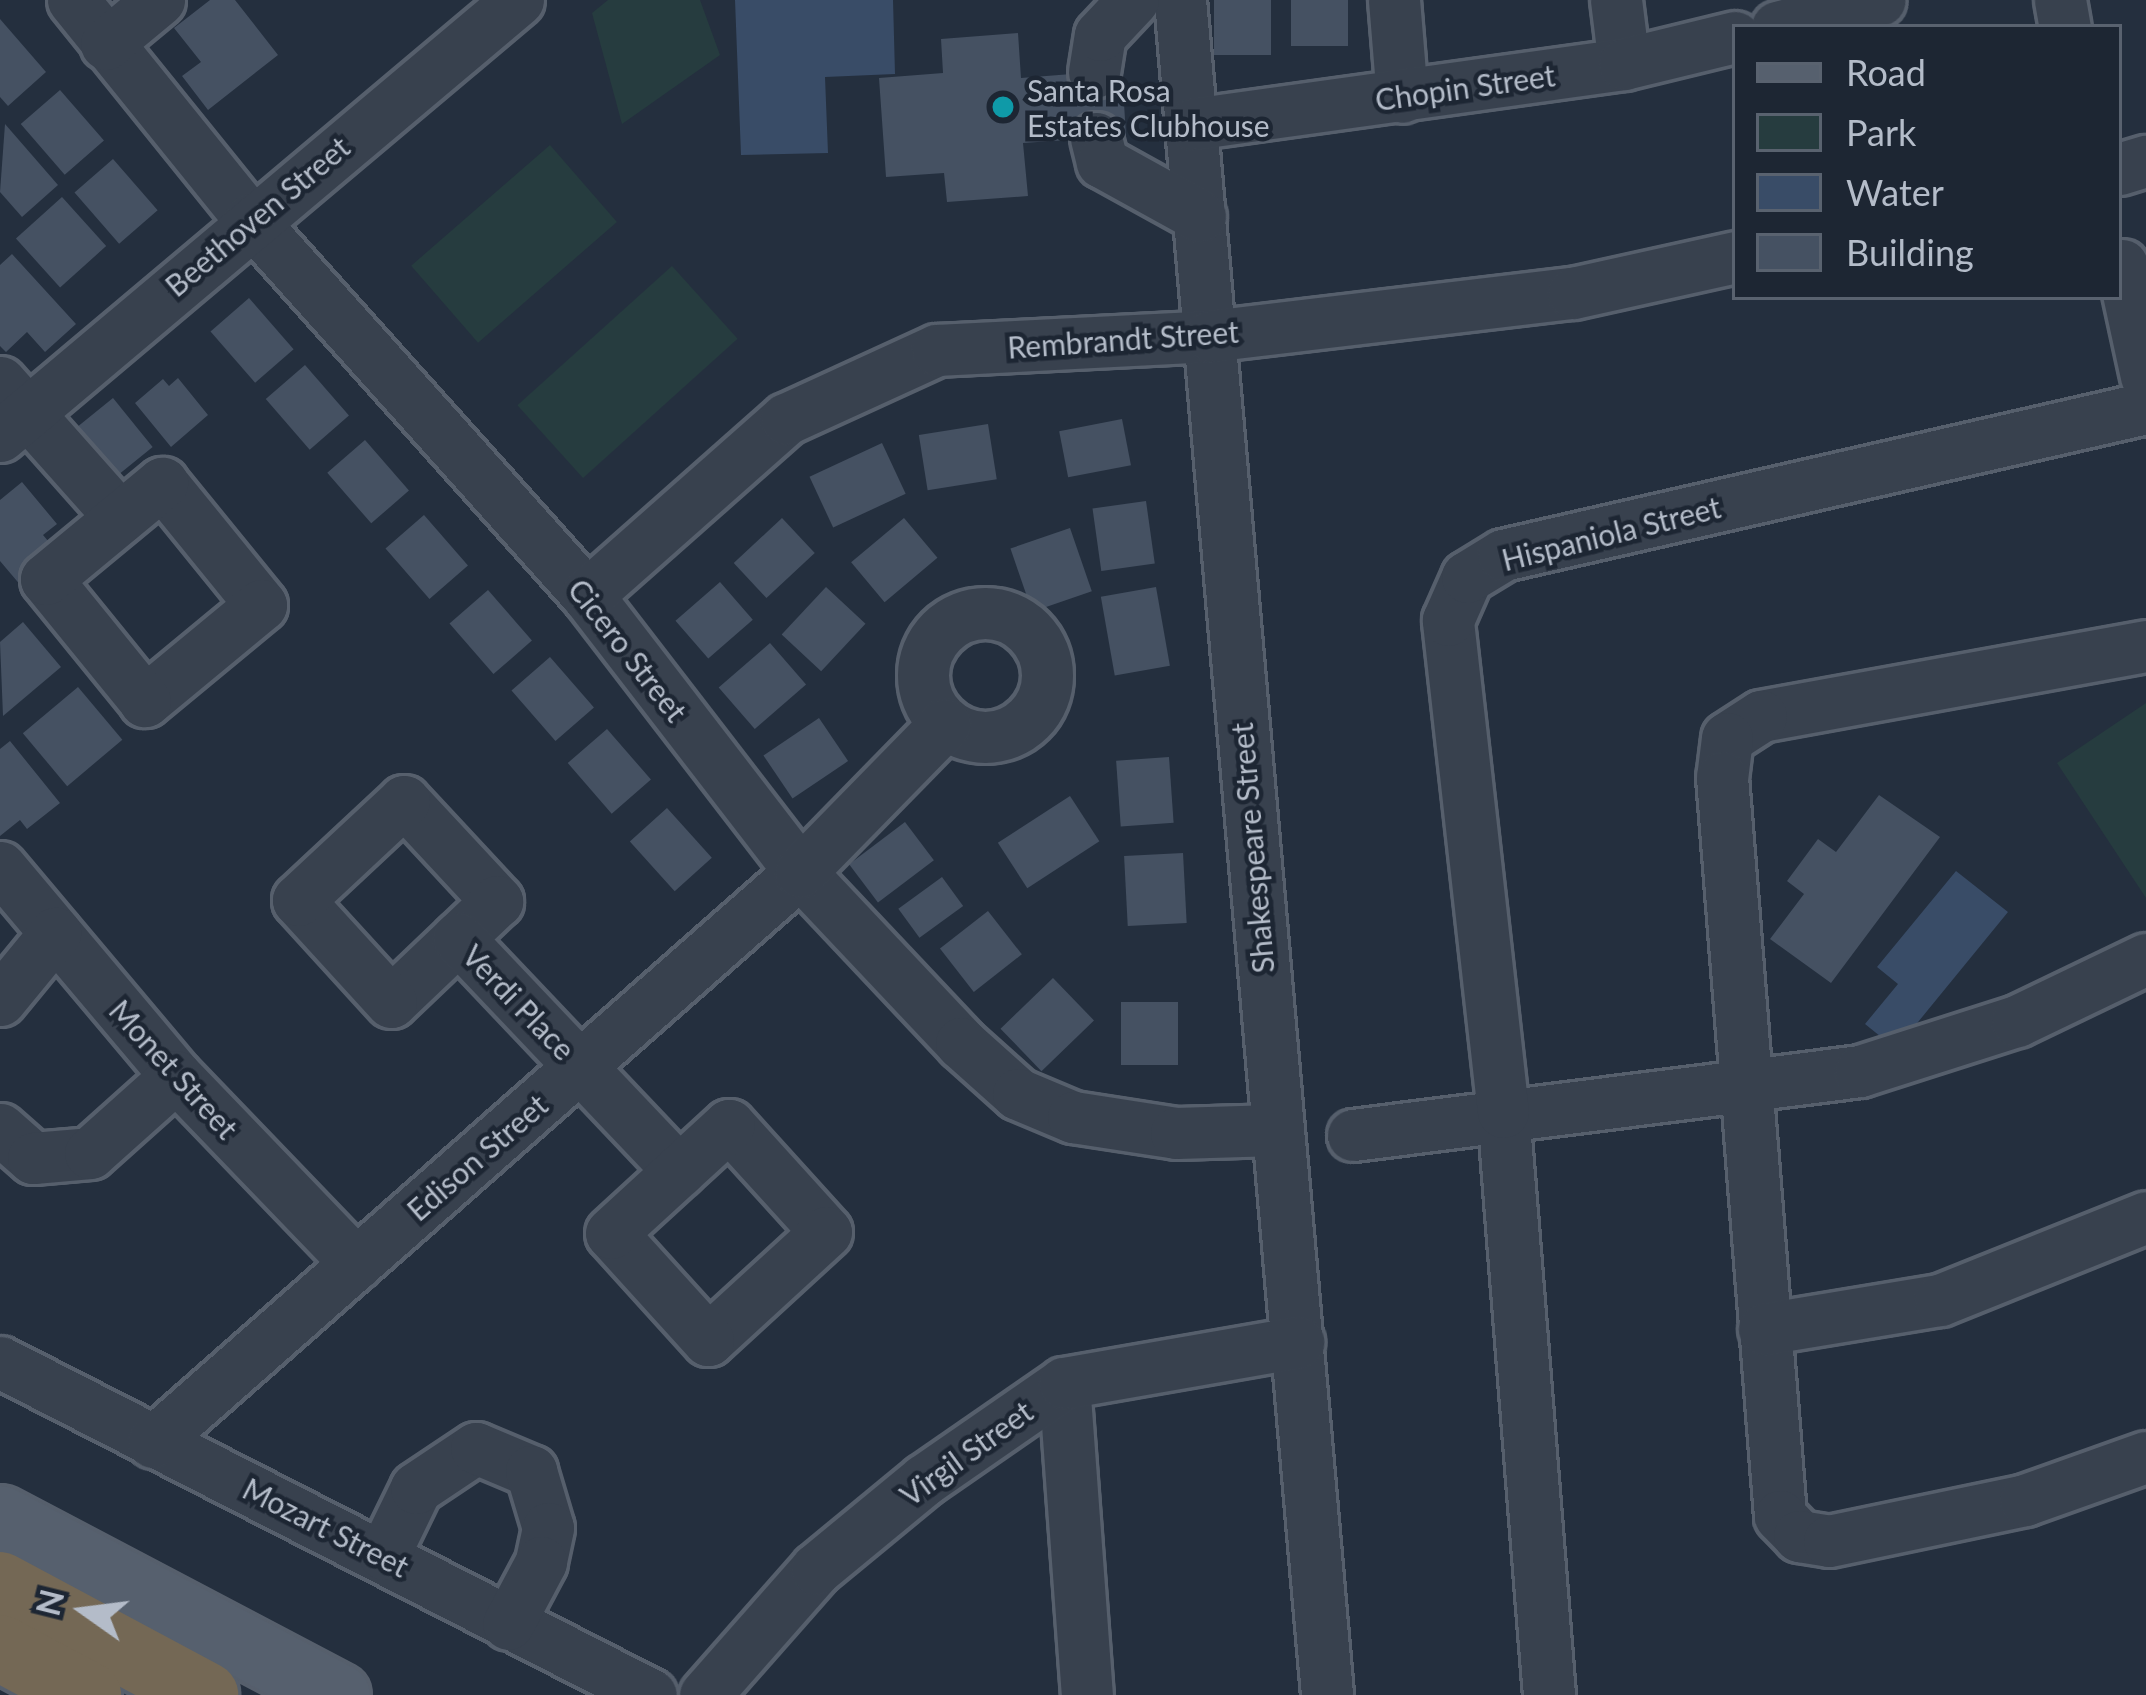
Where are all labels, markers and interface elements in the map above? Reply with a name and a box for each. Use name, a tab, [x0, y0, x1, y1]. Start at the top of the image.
legend	[1732, 24, 2122, 300]
text: Road	[1846, 50, 1926, 94]
street label: Chopin Street	[1373, 57, 1557, 117]
place label: Santa Rosa Estates Clubhouse	[1027, 72, 1270, 142]
marker: Santa Rosa Estates Clubhouse	[990, 94, 1016, 120]
text: Park	[1846, 110, 1916, 154]
street label: Beethoven Street	[158, 129, 356, 303]
text: Water	[1846, 170, 1944, 214]
text: Building	[1846, 230, 1974, 274]
street label: Rembrandt Street	[1006, 313, 1240, 365]
street label: Hispaniola Street	[1498, 488, 1724, 578]
street label: Cicero Street	[561, 571, 695, 729]
street label: Shakespeare Street	[1223, 721, 1281, 975]
street label: Verdi Place	[455, 937, 583, 1067]
street label: Monet Street	[102, 992, 246, 1146]
street label: Edison Street	[399, 1086, 555, 1228]
street label: Virgil Street	[893, 1393, 1039, 1513]
street label: Mozart Street	[237, 1470, 415, 1584]
north arrow	[24, 1551, 144, 1671]
text: N	[27, 1585, 72, 1619]

